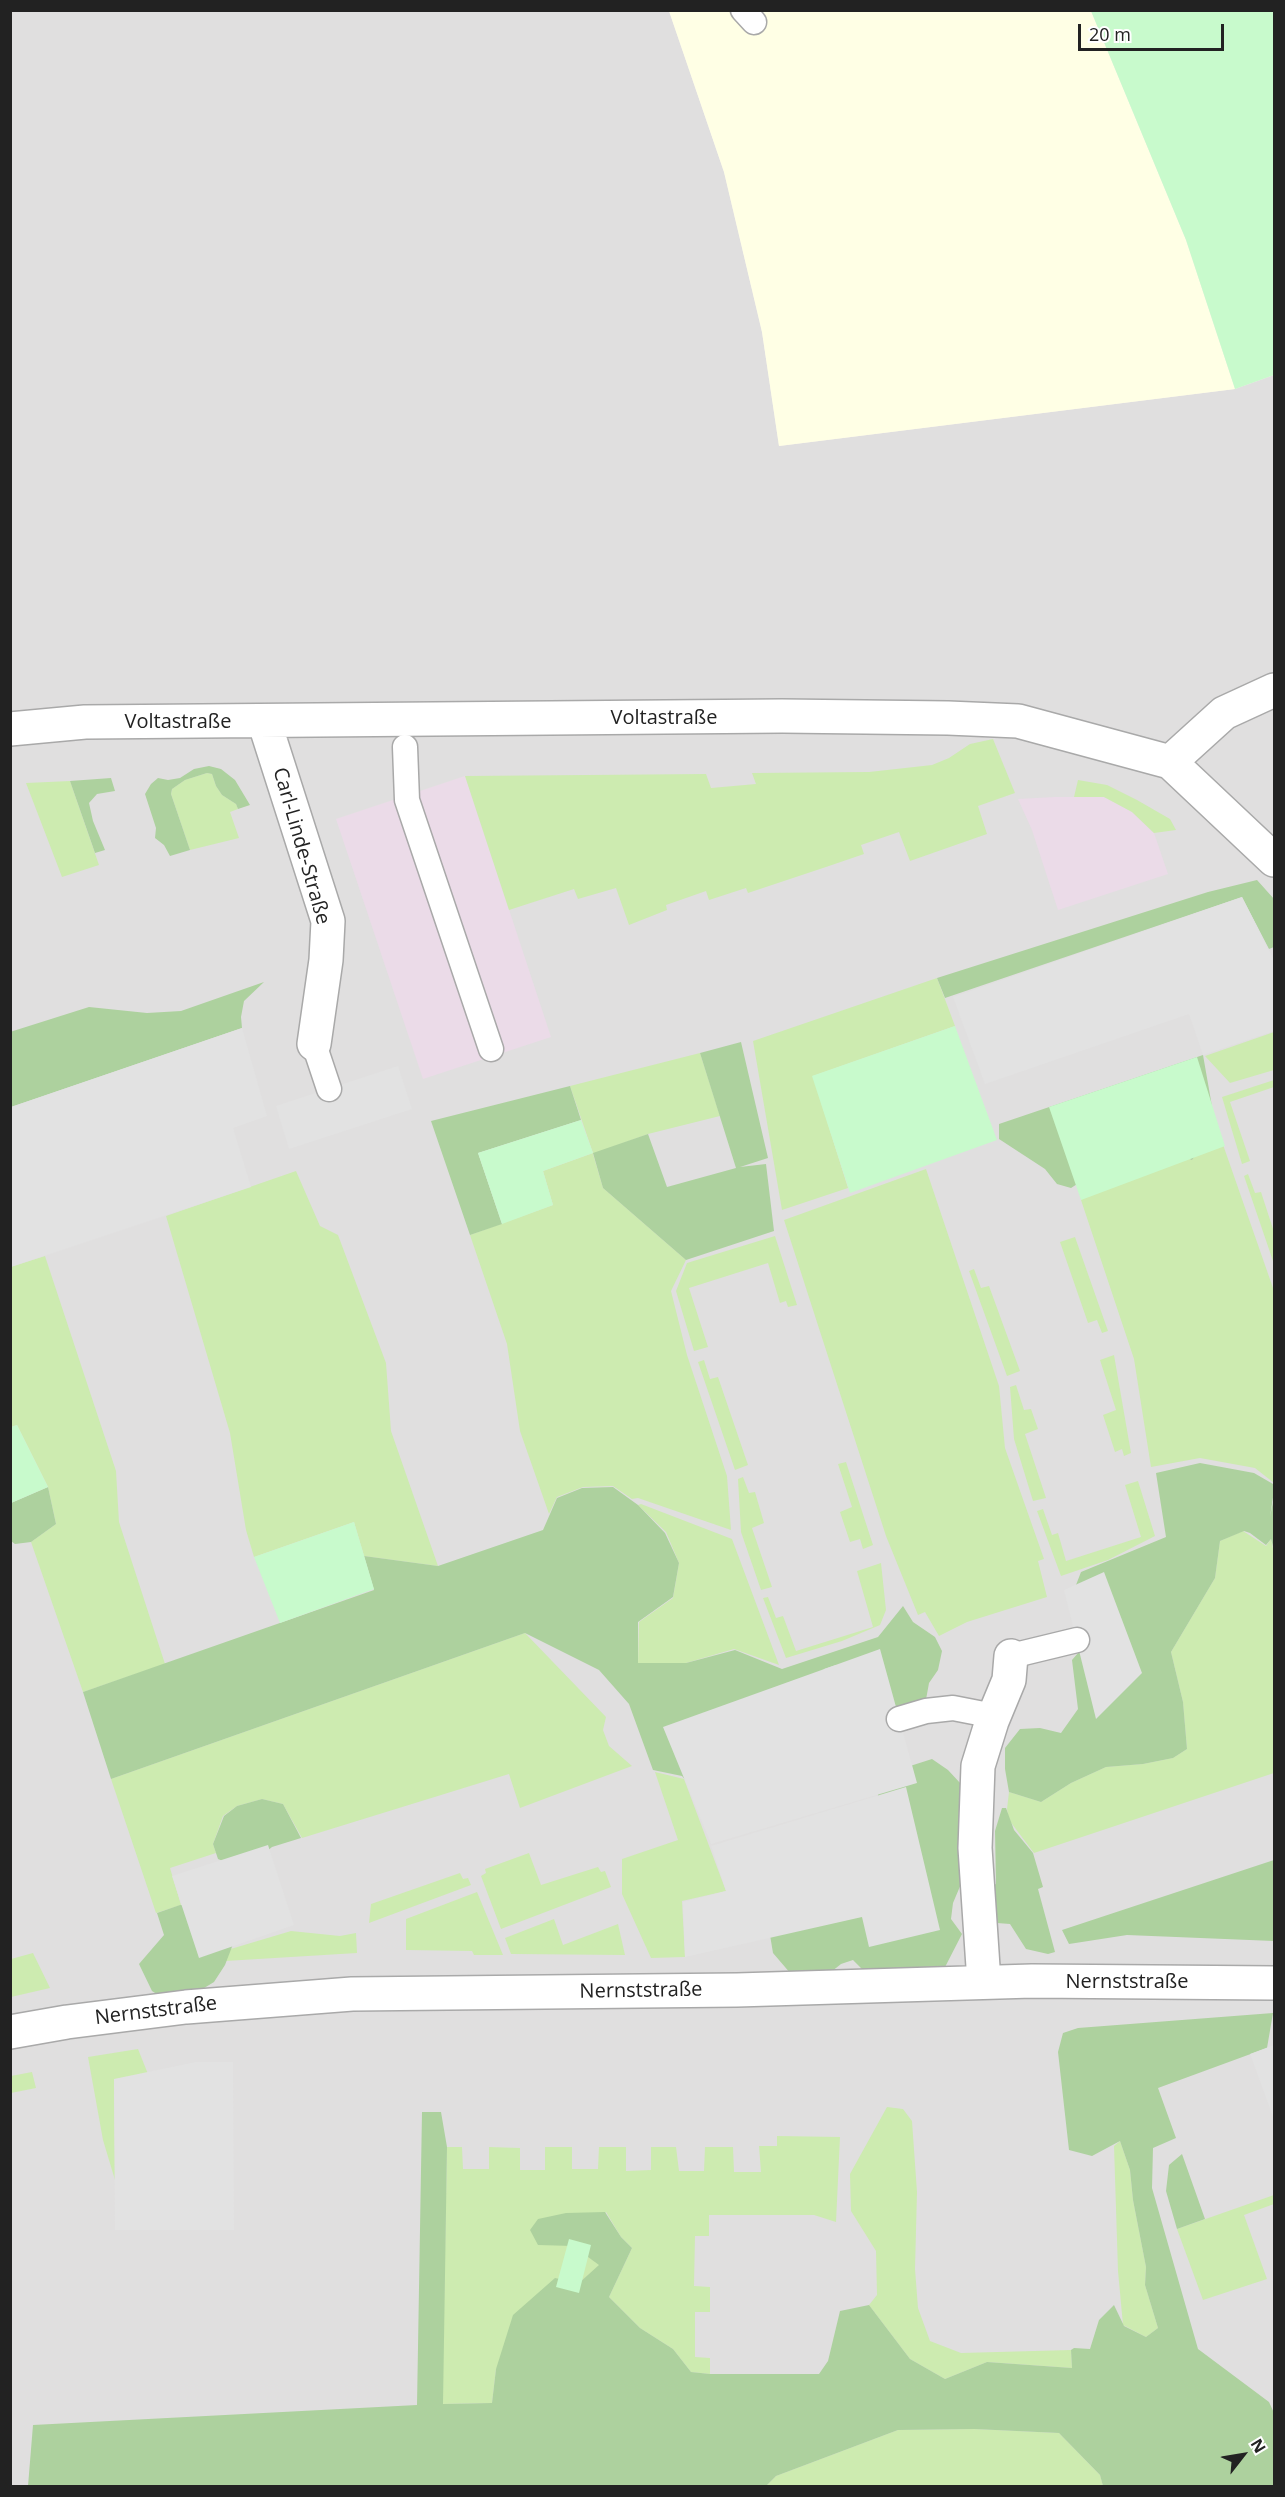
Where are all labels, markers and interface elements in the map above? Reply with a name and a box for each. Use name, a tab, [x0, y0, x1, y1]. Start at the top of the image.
scale bar	[1081, 12, 1226, 50]
text: 20 m	[1089, 22, 1131, 46]
street label: Voltastraße	[611, 706, 717, 730]
street label: Voltastraße	[125, 710, 231, 734]
street label: Carl-Linde-Straße	[267, 765, 335, 927]
street label: Nernststraße	[1065, 1970, 1189, 1994]
street label: Nernststraße	[579, 1978, 703, 2004]
street label: Nernststraße	[93, 1992, 219, 2030]
north arrow	[1213, 2425, 1273, 2485]
text: N	[1246, 2434, 1271, 2457]

